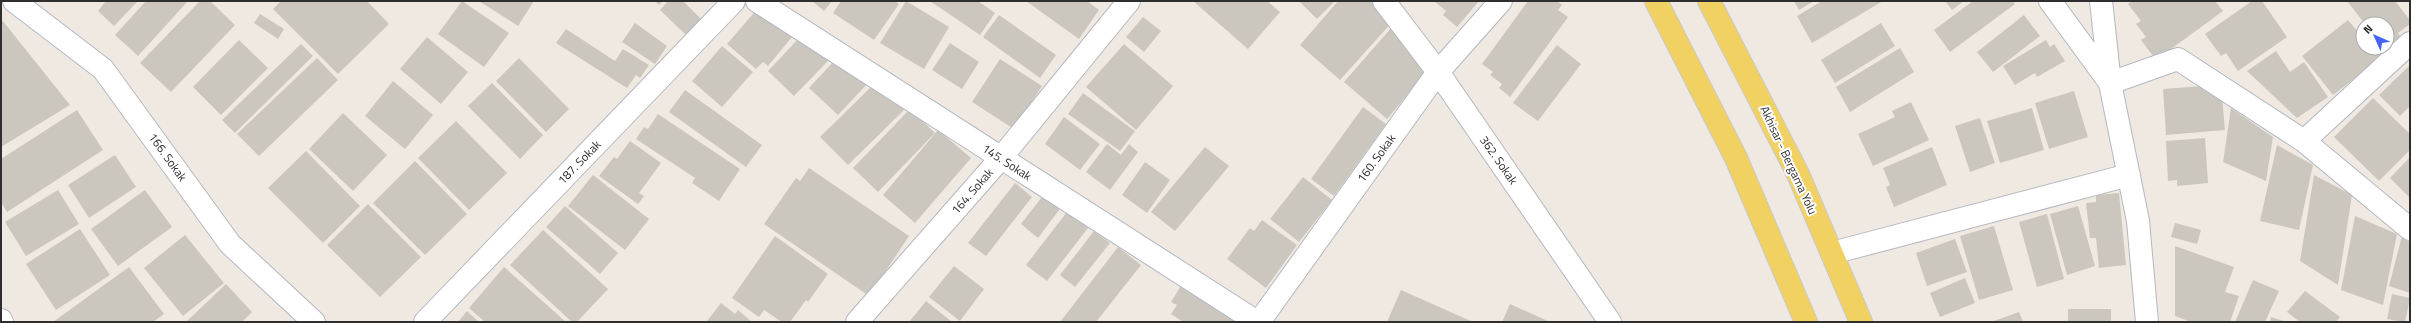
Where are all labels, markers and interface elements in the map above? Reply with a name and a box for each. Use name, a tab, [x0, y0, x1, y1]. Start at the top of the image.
north arrow	[2355, 16, 2395, 56]
text: N	[2360, 21, 2376, 37]
street label: Akhisar - Bergama Yolu	[1756, 103, 1822, 217]
street label: 166. Sokak	[144, 129, 192, 185]
street label: 160. Sokak	[1352, 130, 1400, 186]
street label: 362. Sokak	[1475, 132, 1523, 188]
street label: 187. Sokak	[553, 135, 605, 189]
street label: 145. Sokak	[978, 139, 1036, 185]
street label: 164. Sokak	[947, 164, 998, 218]

